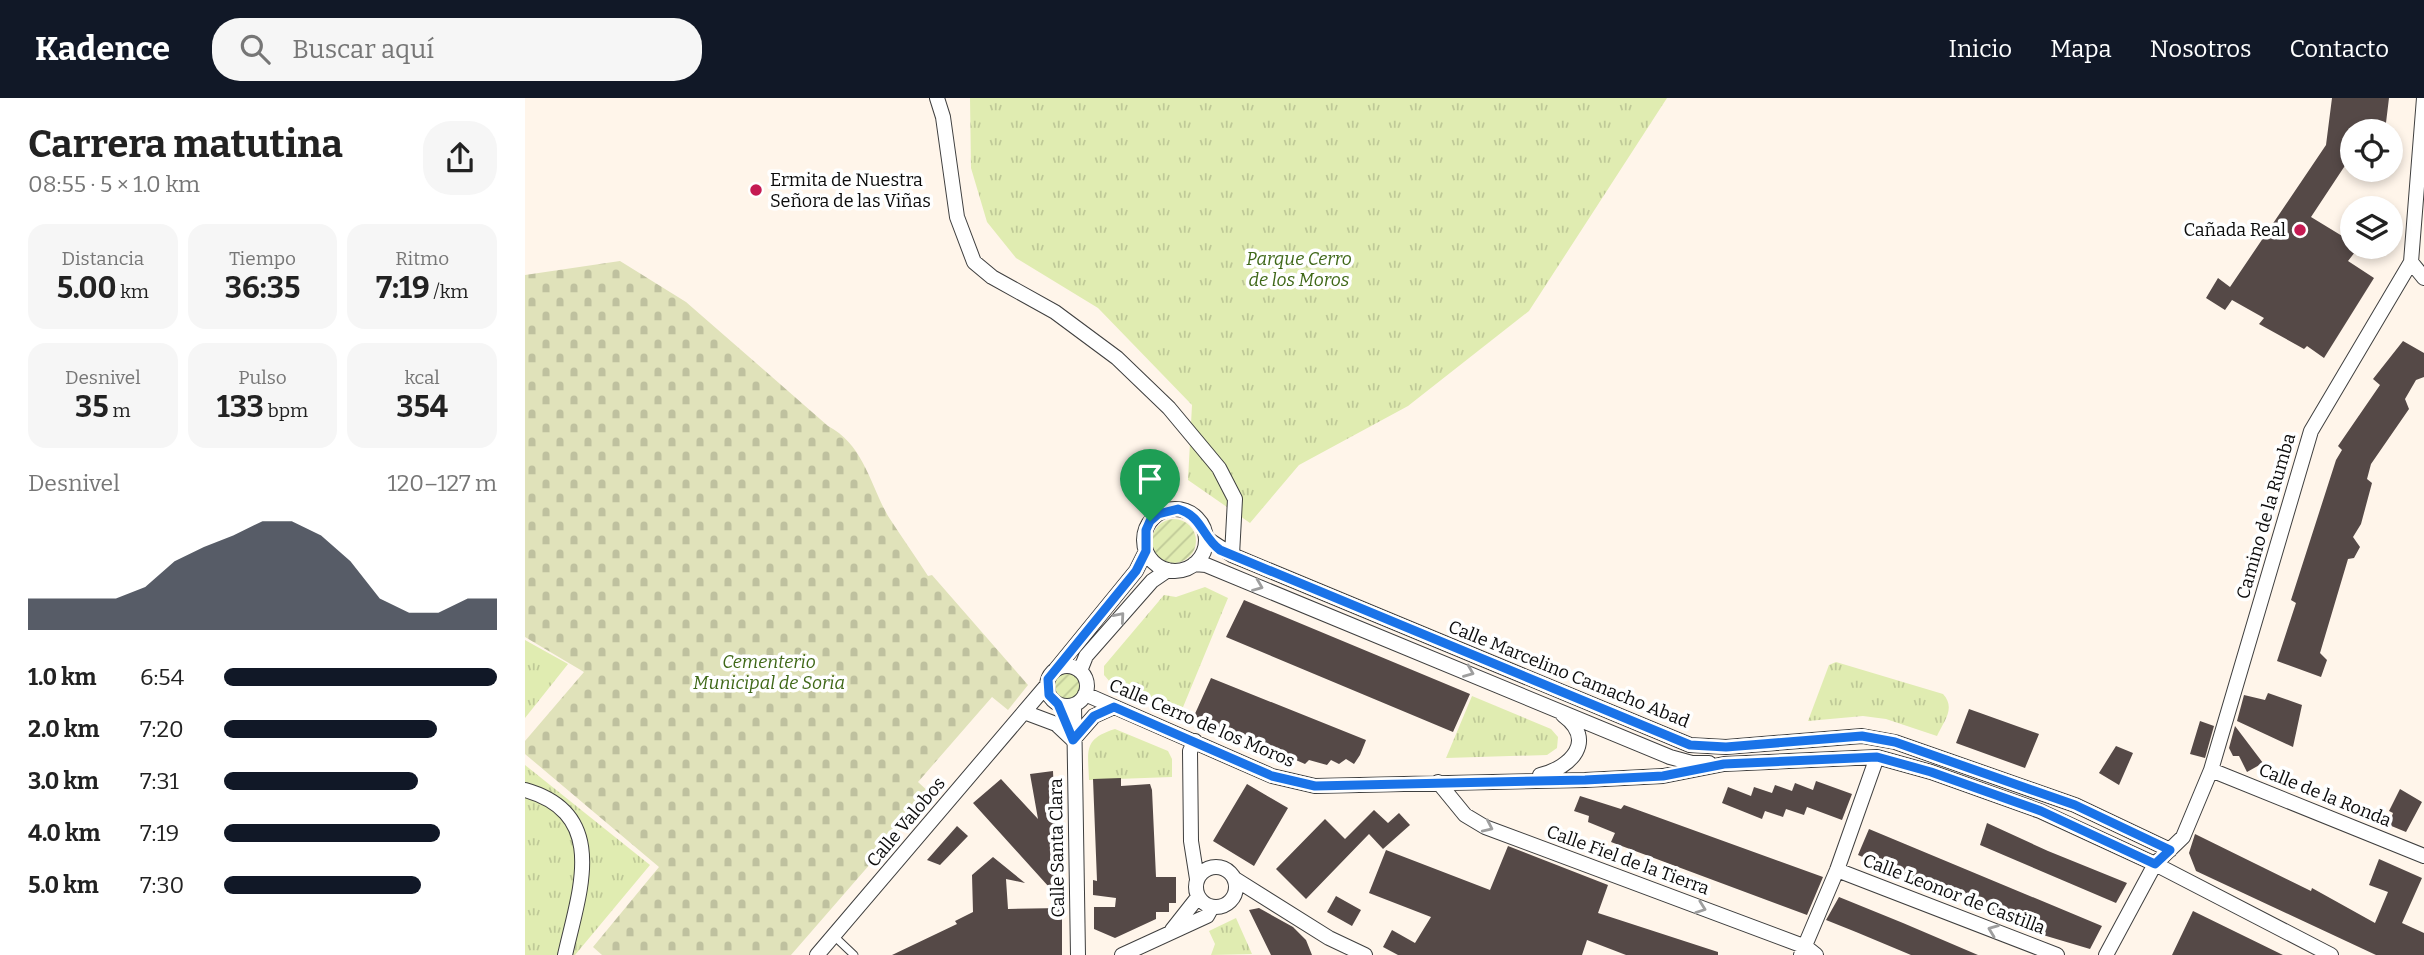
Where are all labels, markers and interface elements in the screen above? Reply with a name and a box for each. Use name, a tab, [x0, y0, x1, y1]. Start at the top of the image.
search box	[212, 18, 702, 81]
text: Kadence	[35, 29, 170, 69]
icon: search	[236, 30, 274, 68]
text: Buscar aquí	[292, 34, 434, 65]
text: Inicio	[1948, 35, 2012, 63]
text: Mapa	[2050, 35, 2112, 63]
text: Nosotros	[2150, 35, 2251, 63]
text: Contacto	[2289, 35, 2389, 63]
map controls	[2340, 119, 2403, 259]
button: locate	[2340, 119, 2403, 182]
text: Carrera matutina	[28, 121, 343, 167]
button: share	[423, 121, 497, 195]
place label: Ermita de Nuestra Señora de las Viñas	[770, 169, 931, 212]
text: 08:55 · 5 × 1.0 km	[28, 170, 200, 198]
marker: Ermita de Nuestra Señora de las Viñas	[748, 182, 764, 198]
button: layers	[2340, 196, 2403, 259]
place label: Cañada Real	[2183, 219, 2286, 241]
marker: Cañada Real	[2292, 222, 2308, 238]
text: Distancia	[62, 247, 144, 270]
text: Tiempo	[229, 247, 296, 270]
text: Ritmo	[395, 247, 449, 270]
park label: Parque Cerro de los Moros	[1246, 248, 1352, 291]
text: 5.00	[57, 270, 117, 306]
text: 36:35	[225, 270, 300, 306]
text: 7:19	[376, 270, 430, 306]
text: km	[117, 280, 149, 303]
text: /km	[430, 280, 468, 303]
text: Desnivel	[65, 366, 141, 389]
text: Pulso	[238, 366, 287, 389]
text: kcal	[404, 366, 440, 389]
text: 35	[75, 389, 109, 425]
text: 133	[217, 389, 264, 425]
text: 354	[396, 389, 448, 425]
text: m	[109, 399, 131, 422]
text: bpm	[264, 399, 308, 422]
street label: Camino de la Rumba	[2232, 430, 2300, 602]
pin	[1120, 449, 1180, 521]
icon: arrive	[1131, 460, 1169, 498]
text: Desnivel	[28, 469, 120, 497]
text: 120–127 m	[387, 469, 497, 497]
one-way arrow	[1252, 578, 1264, 592]
one-way arrow	[1112, 612, 1124, 625]
street label: Calle Marcelino Camacho Abad	[1445, 615, 1693, 733]
park label: Cementerio Municipal de Soria	[693, 651, 845, 694]
text: 1.0 km	[28, 663, 97, 691]
text: 6:54	[140, 663, 184, 691]
one-way arrow	[1462, 664, 1474, 678]
street label: Calle Cerro de los Moros	[1106, 674, 1298, 772]
text: 2.0 km	[28, 715, 99, 743]
text: 7:20	[140, 715, 184, 743]
street label: Calle de la Ronda	[2256, 758, 2395, 832]
text: 3.0 km	[28, 767, 99, 795]
text: 7:31	[140, 767, 179, 795]
street label: Calle Valobos	[862, 773, 950, 871]
street label: Calle Santa Clara	[1045, 778, 1069, 918]
text: 4.0 km	[28, 819, 100, 847]
text: 7:19	[140, 819, 179, 847]
one-way arrow	[1481, 819, 1493, 833]
street label: Calle Fiel de la Tierra	[1544, 820, 1712, 900]
street label: Calle Leonor de Castilla	[1860, 849, 2049, 939]
text: 5.0 km	[28, 871, 99, 899]
text: 7:30	[140, 871, 184, 899]
one-way arrow	[1694, 899, 1706, 913]
one-way arrow	[1988, 925, 2000, 939]

